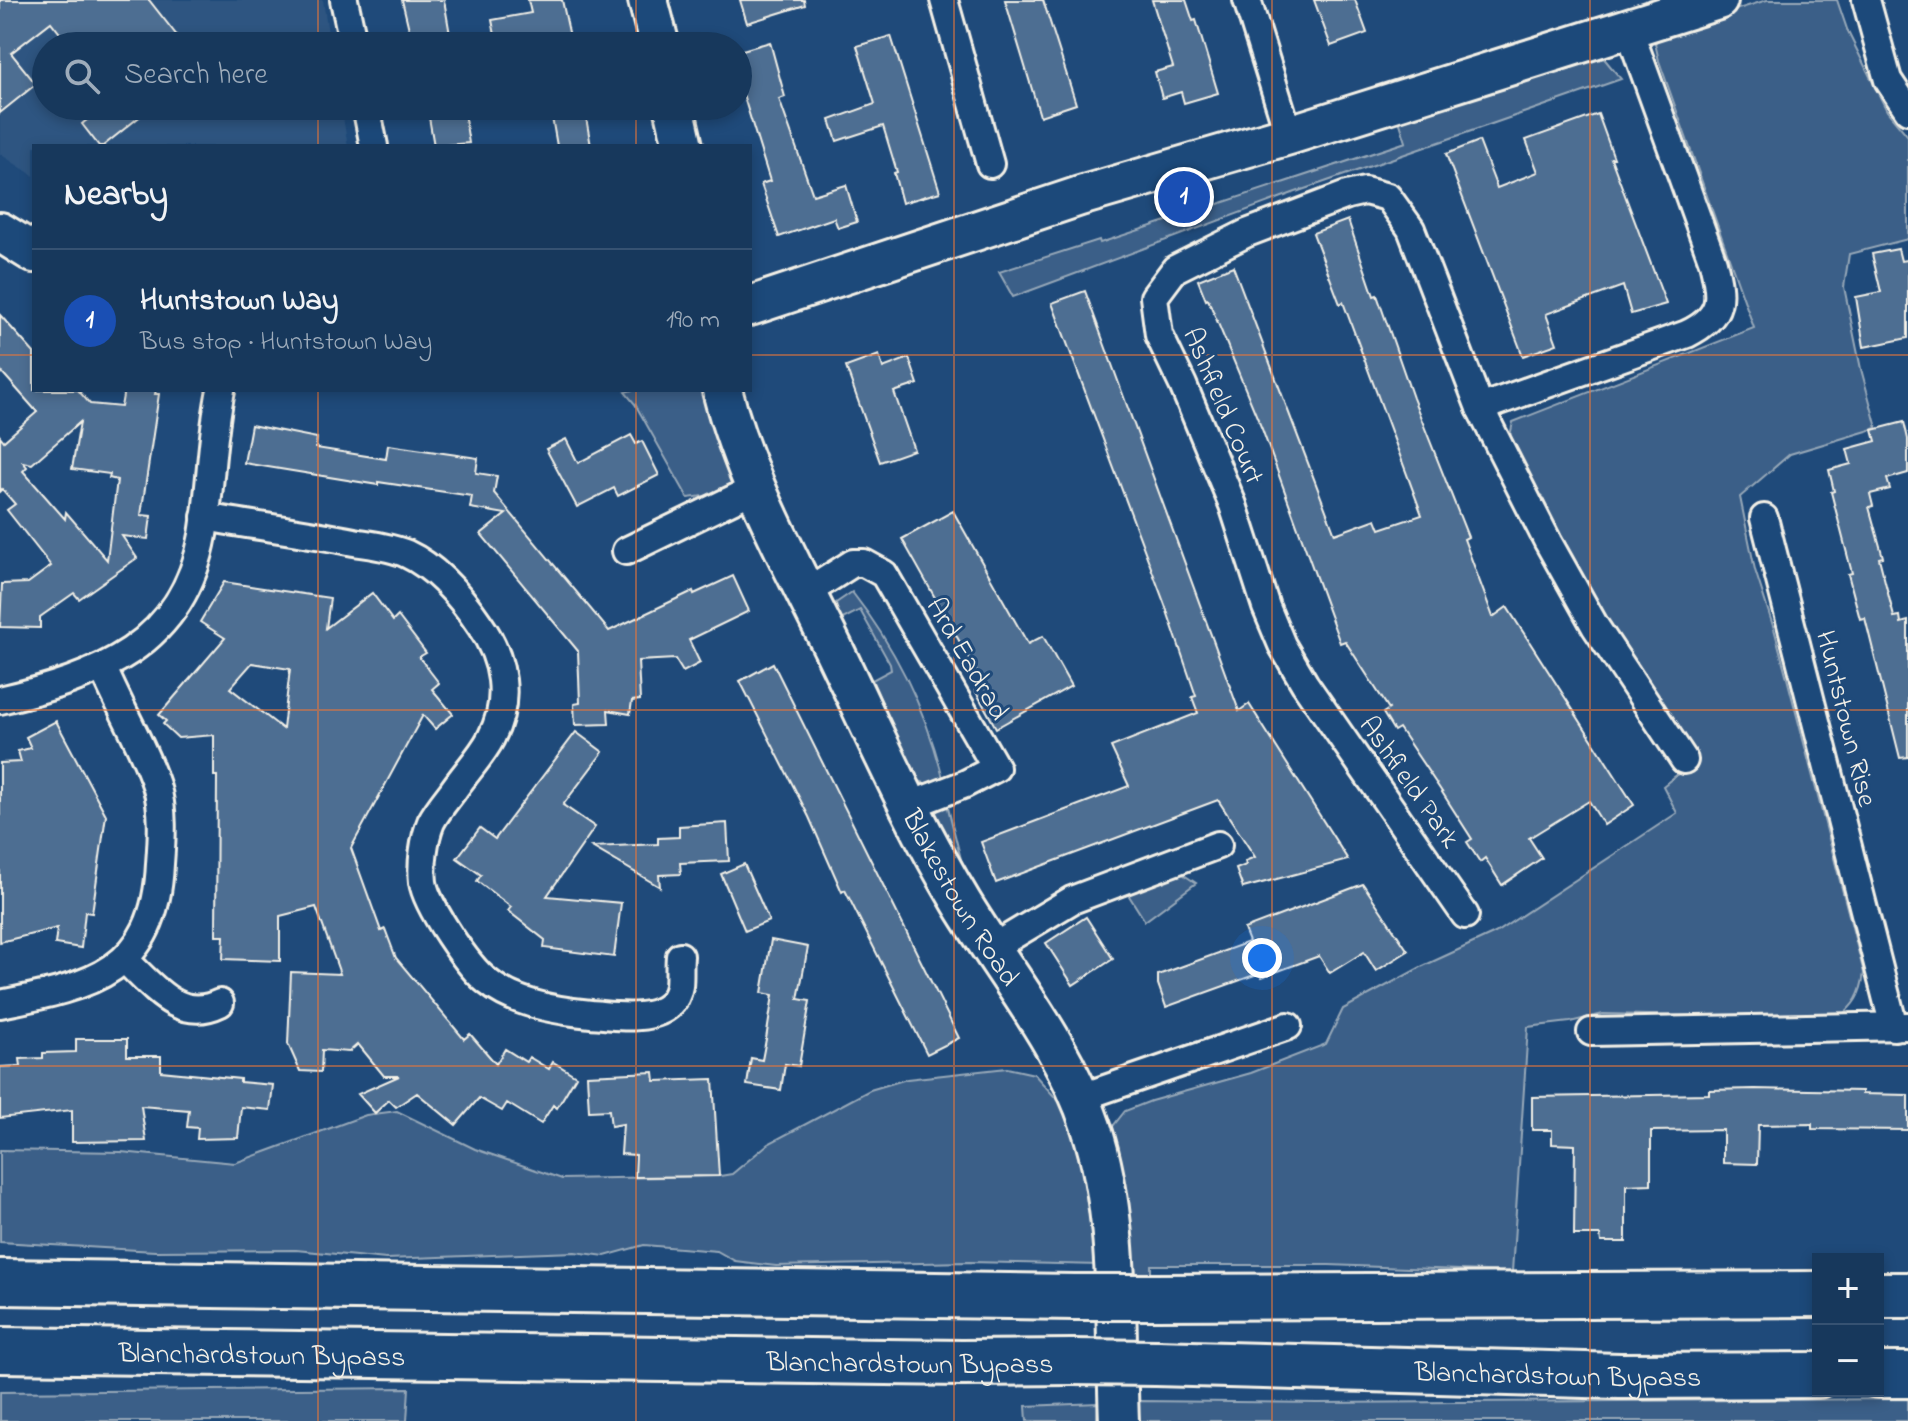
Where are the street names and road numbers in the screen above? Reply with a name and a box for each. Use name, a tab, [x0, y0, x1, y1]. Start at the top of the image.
street label: Ashfield Court	[1170, 322, 1273, 491]
street label: Ard Eadrad	[914, 591, 1018, 729]
street label: Huntstown Rise	[1803, 627, 1886, 812]
street label: Ashfield Park	[1347, 708, 1469, 858]
street label: Blakestown Road	[889, 802, 1028, 996]
street label: Blanchardstown Bypass	[117, 1335, 406, 1379]
street label: Blanchardstown Bypass	[765, 1343, 1054, 1387]
street label: Blanchardstown Bypass	[1413, 1353, 1701, 1400]

